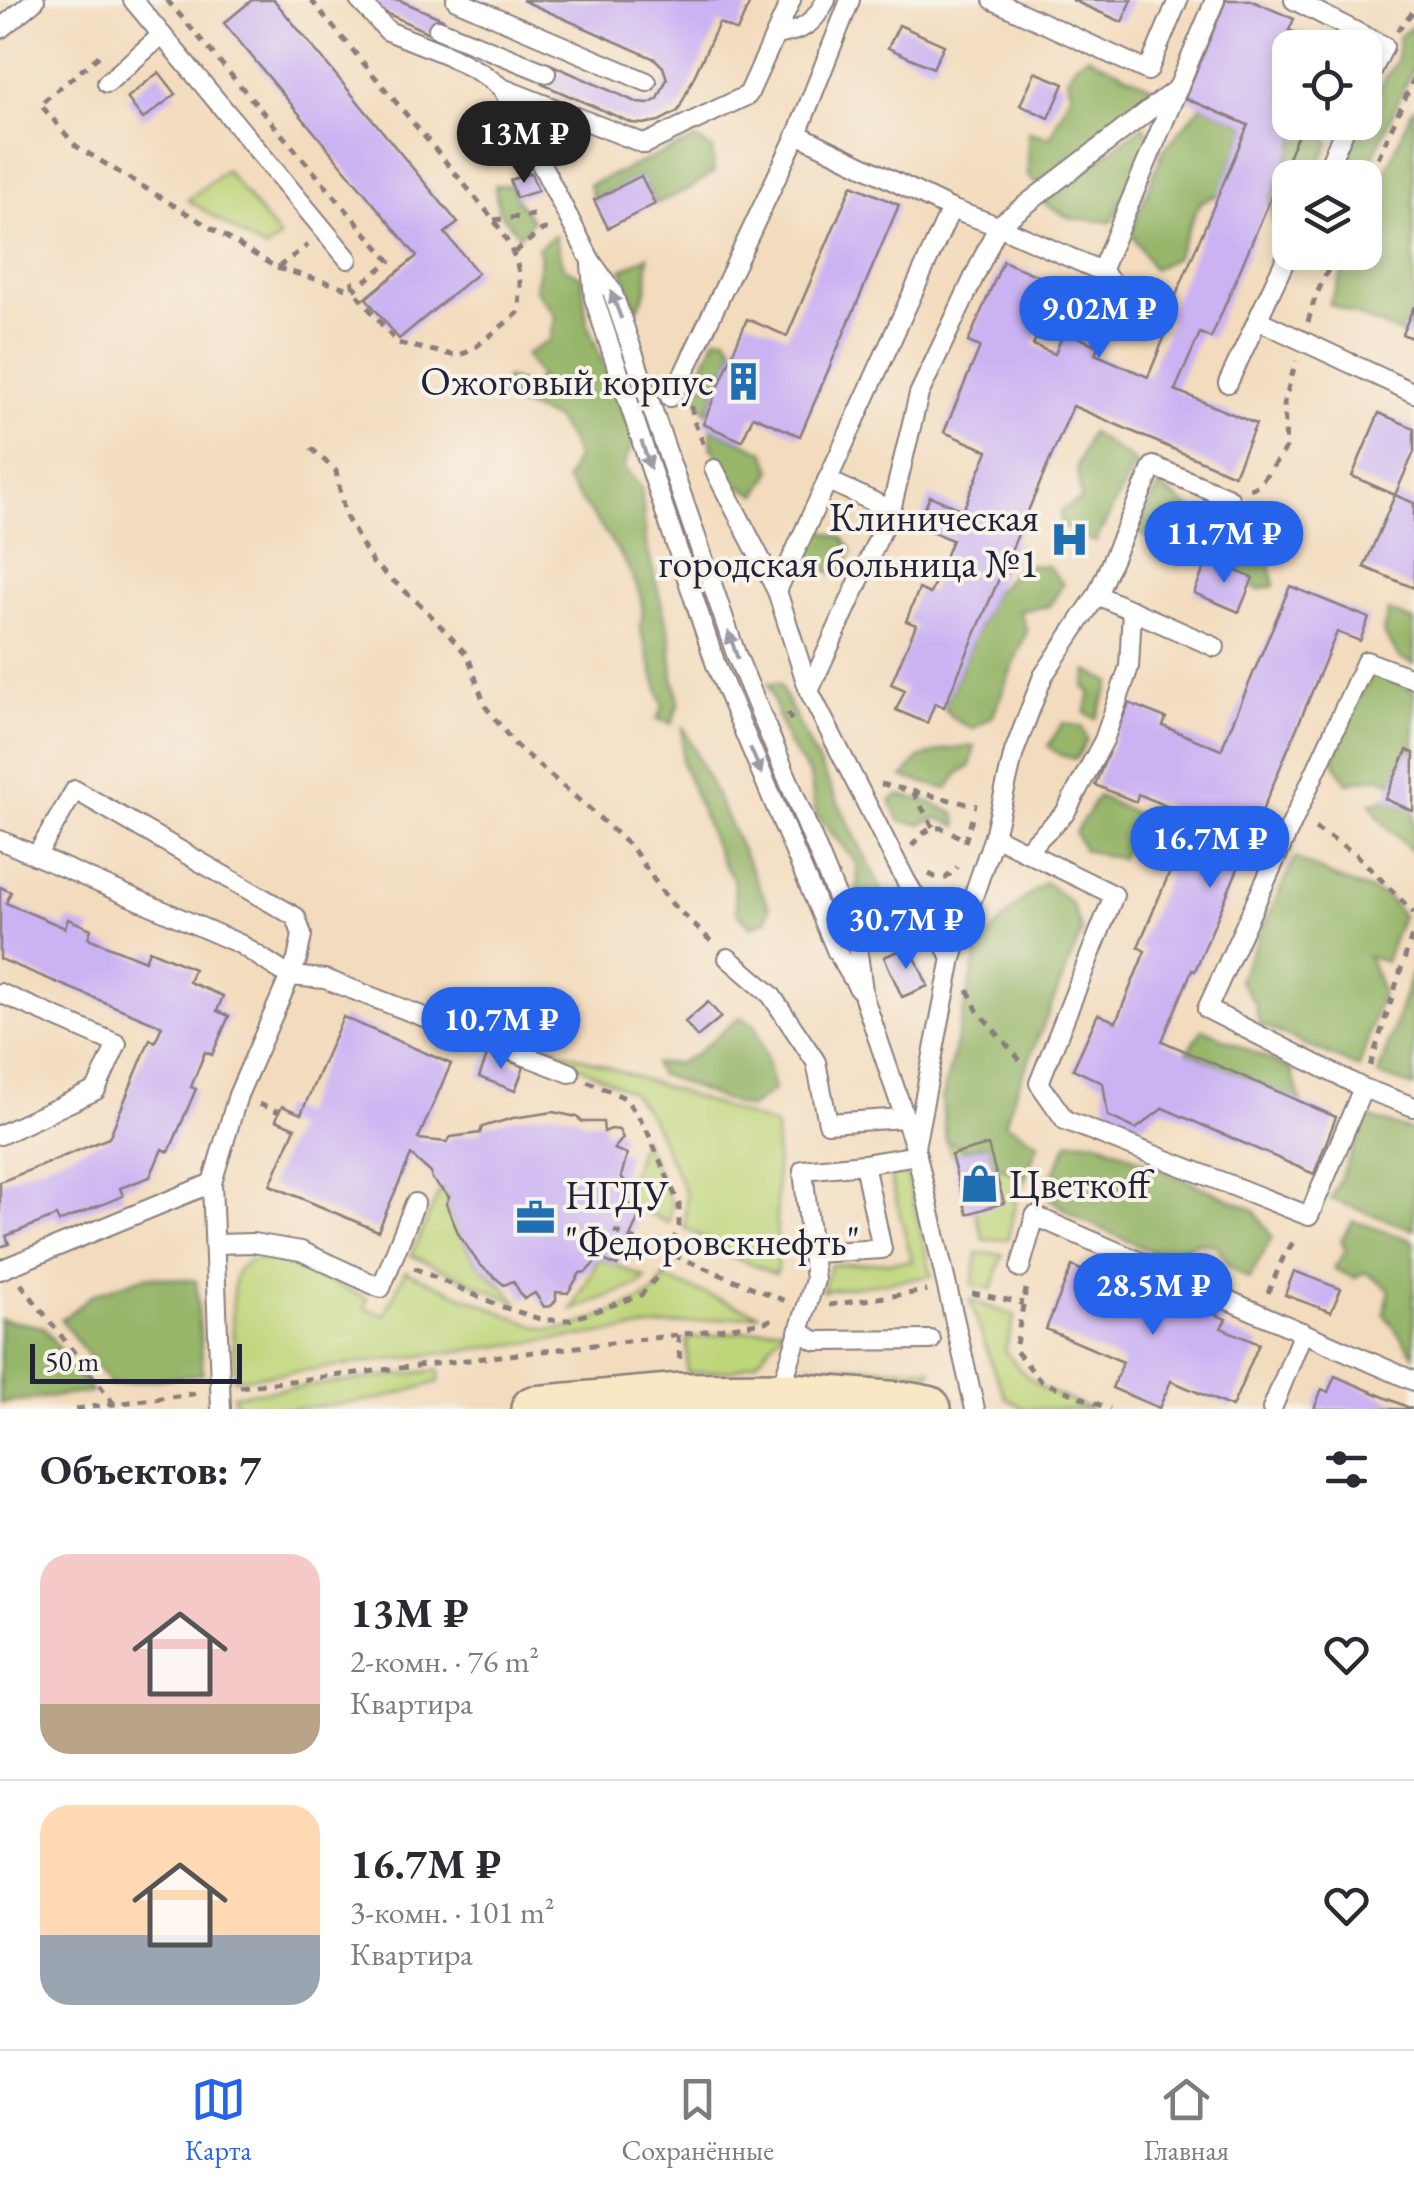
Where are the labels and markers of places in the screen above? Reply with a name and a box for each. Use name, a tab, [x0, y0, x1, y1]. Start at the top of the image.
pin: 13M ₽	[454, 101, 594, 186]
pin: 9.02M ₽	[1007, 276, 1191, 361]
place label: Ожоговый корпус	[420, 355, 714, 407]
building icon: Ожоговый корпус	[723, 360, 765, 402]
place label: Клиническая городская больница №1	[658, 491, 1039, 589]
pin: 11.7M ₽	[1132, 501, 1316, 586]
hospital icon: Клиническая городская больница №1	[1048, 519, 1090, 561]
pin: 16.7M ₽	[1118, 806, 1302, 891]
pin: 30.7M ₽	[814, 887, 998, 972]
pin: 10.7M ₽	[409, 987, 593, 1072]
place label: Цветкоff	[1009, 1158, 1155, 1210]
shop icon: Цветкоff	[958, 1163, 1000, 1205]
place label: НГДУ "Федоровскнефть"	[565, 1169, 860, 1267]
office icon: НГДУ "Федоровскнефть"	[514, 1197, 556, 1239]
pin: 28.5M ₽	[1061, 1253, 1245, 1338]

